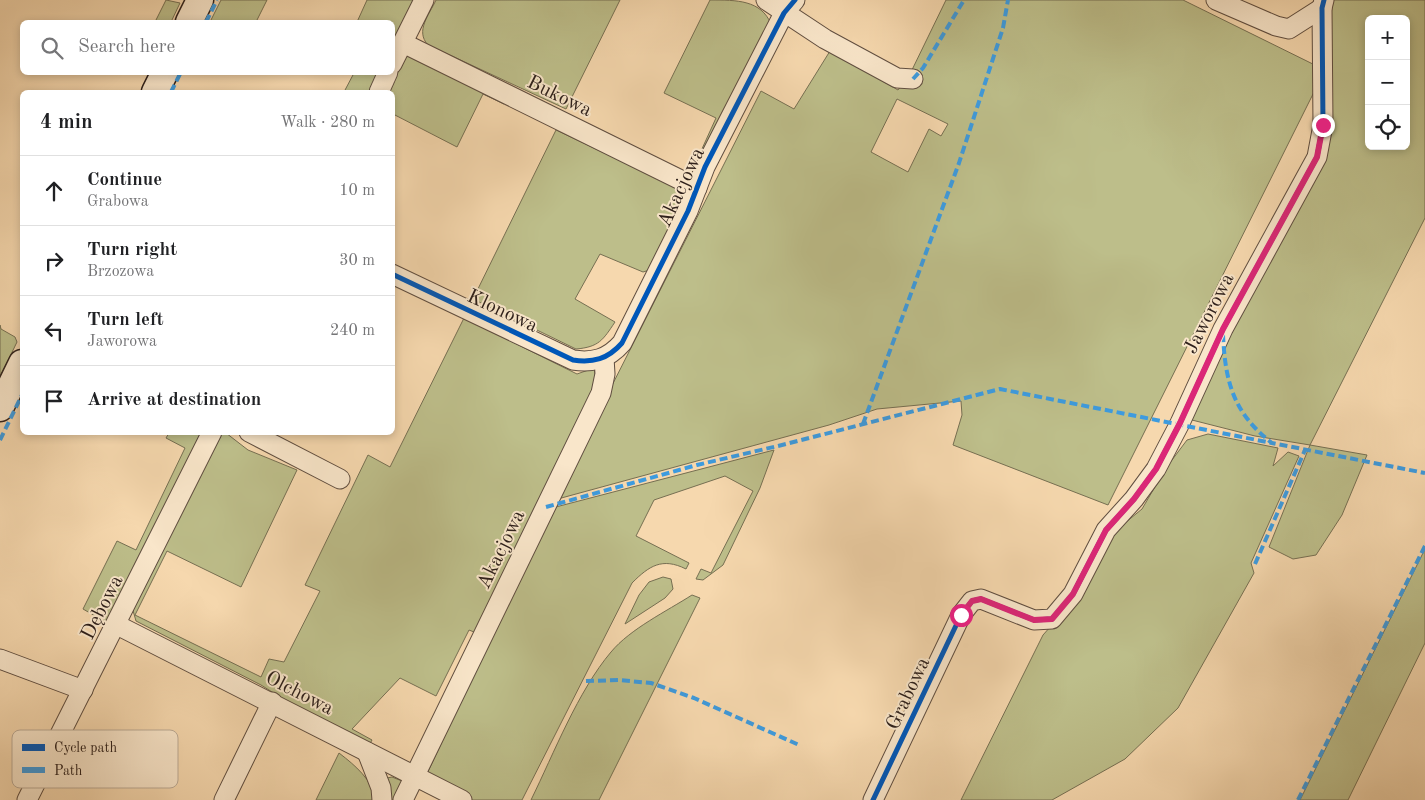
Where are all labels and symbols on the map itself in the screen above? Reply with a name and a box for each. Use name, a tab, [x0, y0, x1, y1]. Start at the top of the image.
street label: Bukowa	[524, 73, 595, 121]
route end	[1312, 114, 1335, 137]
street label: Akacjowa	[655, 145, 709, 231]
street label: Jaworowa	[1181, 270, 1239, 357]
street label: Klonowa	[464, 287, 541, 337]
street label: Akacjowa	[474, 507, 529, 592]
street label: Dębowa	[78, 572, 127, 643]
route start	[950, 604, 973, 627]
street label: Grabowa	[883, 655, 934, 733]
street label: Olchowa	[262, 668, 336, 719]
legend	[12, 730, 178, 788]
text: Cycle path	[54, 741, 117, 755]
text: Path	[54, 764, 83, 778]

